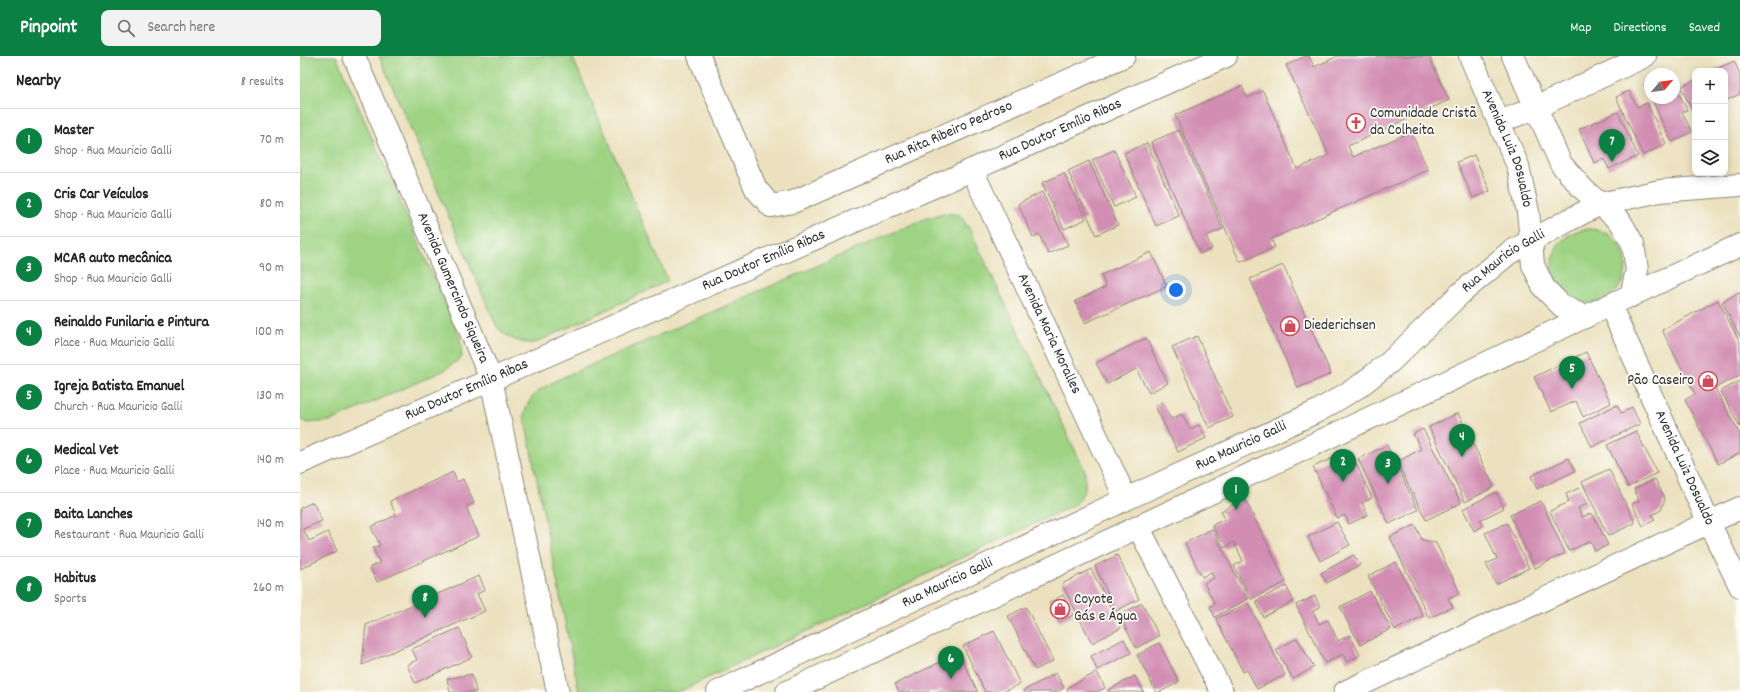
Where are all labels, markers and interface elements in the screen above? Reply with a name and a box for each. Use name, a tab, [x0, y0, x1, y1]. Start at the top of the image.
search box	[101, 10, 381, 46]
text: Pinpoint	[20, 15, 77, 42]
icon: search	[115, 17, 137, 39]
text: Search here	[147, 17, 215, 39]
text: Map	[1570, 18, 1592, 38]
text: Directions	[1614, 18, 1667, 38]
text: Saved	[1689, 18, 1720, 38]
north arrow	[1644, 68, 1680, 104]
map controls	[1692, 68, 1728, 176]
button: +	[1692, 68, 1728, 104]
text: Nearby	[16, 70, 60, 94]
text: 8 results	[241, 73, 284, 92]
street label: Avenida Luiz Dosualdo	[1475, 86, 1538, 210]
street label: Rua Doutor Emílio Ribas	[995, 93, 1125, 168]
street label: Rua Rita Ribeiro Pedroso	[881, 95, 1017, 171]
place label: Comunidade Cristã da Colheita	[1370, 103, 1477, 142]
button: −	[1692, 104, 1728, 140]
church icon: Comunidade Cristã da Colheita	[1345, 112, 1367, 134]
text: Master	[54, 120, 94, 142]
pin: 7	[1599, 129, 1625, 162]
text: 1	[28, 131, 30, 150]
text: 70 m	[260, 131, 284, 150]
button: layers	[1692, 140, 1728, 176]
text: Shop · Rua Mauricio Galli	[54, 142, 172, 161]
text: Cris Car Veículos	[54, 184, 149, 206]
text: 2	[26, 195, 32, 214]
text: 80 m	[260, 195, 284, 214]
text: Shop · Rua Mauricio Galli	[54, 206, 172, 225]
street label: Avenida Gumercindo Siqueira	[411, 209, 495, 368]
street label: Rua Doutor Emílio Ribas	[699, 224, 829, 297]
street label: Rua Mauricio Galli	[1457, 224, 1549, 299]
text: MCAR auto mecânica	[54, 248, 171, 270]
text: 3	[26, 259, 32, 278]
text: 90 m	[259, 259, 284, 278]
text: Shop · Rua Mauricio Galli	[54, 270, 172, 289]
street label: Avenida Maria Moralles	[1011, 270, 1086, 398]
your location	[1166, 280, 1186, 300]
text: Reinaldo Funilaria e Pintura	[54, 312, 209, 334]
shop icon: Diederichsen	[1279, 315, 1301, 337]
place label: Diederichsen	[1304, 315, 1376, 337]
text: 4	[26, 323, 32, 342]
text: 100 m	[255, 323, 284, 342]
text: Place · Rua Mauricio Galli	[54, 334, 174, 353]
street label: Rua Doutor Emílio Ribas	[402, 354, 532, 427]
pin: 5	[1559, 356, 1585, 389]
place label: Pão Caseiro	[1627, 370, 1694, 392]
shop icon: Pão Caseiro	[1697, 370, 1719, 392]
text: Igreja Batista Emanuel	[54, 376, 184, 398]
text: 5	[26, 387, 32, 406]
text: 130 m	[256, 387, 284, 406]
text: Church · Rua Mauricio Galli	[54, 398, 182, 417]
street label: Avenida Luiz Dosualdo	[1648, 407, 1720, 529]
street label: Rua Mauricio Galli	[1192, 416, 1291, 477]
pin: 4	[1449, 424, 1475, 457]
text: Medical Vet	[54, 440, 119, 462]
pin: 2	[1330, 449, 1356, 482]
text: 6	[26, 451, 32, 470]
text: 140 m	[257, 451, 284, 470]
pin: 3	[1375, 451, 1401, 484]
text: Place · Rua Mauricio Galli	[54, 462, 174, 481]
pin: 1	[1223, 477, 1249, 510]
text: Baita Lanches	[54, 504, 133, 526]
text: 7	[27, 515, 31, 534]
text: 140 m	[257, 515, 284, 534]
text: Restaurant · Rua Mauricio Galli	[54, 526, 204, 545]
street label: Rua Mauricio Galli	[898, 552, 997, 614]
text: Habitus	[54, 568, 96, 590]
text: 8	[26, 579, 32, 598]
text: 260 m	[253, 579, 284, 598]
pin: 8	[412, 585, 438, 618]
place label: Coyote Gás e Água	[1074, 589, 1138, 628]
text: Sports	[54, 590, 87, 609]
shop icon: Coyote Gás e Água	[1049, 598, 1071, 620]
pin: 6	[938, 646, 964, 679]

